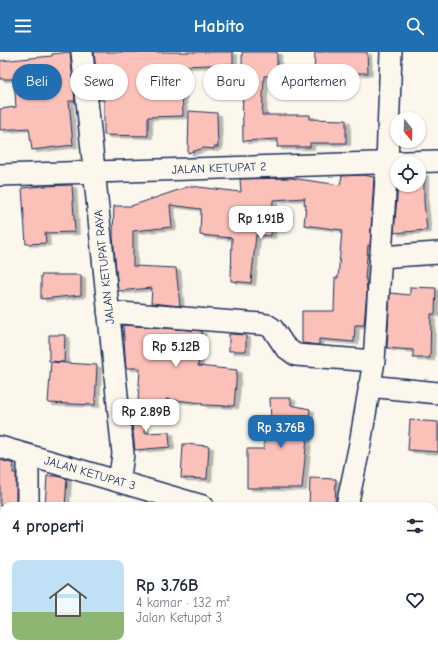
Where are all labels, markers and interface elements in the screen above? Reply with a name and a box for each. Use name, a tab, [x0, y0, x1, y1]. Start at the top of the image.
icon: menu	[12, 15, 34, 37]
icon: search	[404, 15, 426, 37]
text: Habito	[194, 16, 244, 37]
chip: Beli	[12, 64, 62, 100]
chip: Sewa	[70, 64, 128, 100]
chip: Filter	[136, 64, 195, 100]
chip: Baru	[203, 64, 259, 100]
chip: Apartemen	[267, 64, 360, 100]
north arrow	[390, 112, 426, 148]
map controls	[390, 112, 426, 192]
button: locate	[390, 156, 426, 192]
street label: JALAN KETUPAT 2	[171, 159, 267, 177]
pin: Rp 1.91B	[220, 206, 302, 240]
street label: JALAN KETUPAT RAYA	[91, 209, 117, 325]
text: Rp 1.91B	[238, 211, 284, 226]
pin: Rp 5.12B	[135, 334, 217, 368]
text: Rp 5.12B	[152, 339, 200, 354]
pin: Rp 2.89B	[105, 399, 187, 433]
text: Rp 2.89B	[121, 404, 171, 419]
pin: Rp 3.76B	[240, 415, 322, 449]
text: Rp 3.76B	[257, 420, 305, 435]
street label: JALAN KETUPAT 3	[43, 453, 137, 493]
icon: filters	[404, 515, 426, 537]
text: 4 properti	[12, 517, 84, 536]
icon: home	[44, 576, 92, 624]
text: Rp 3.76B	[136, 576, 199, 595]
icon: heart	[404, 589, 426, 611]
text: 4 kamar · 132 m²	[136, 595, 230, 610]
text: Jalan Ketupat 3	[136, 610, 222, 625]

